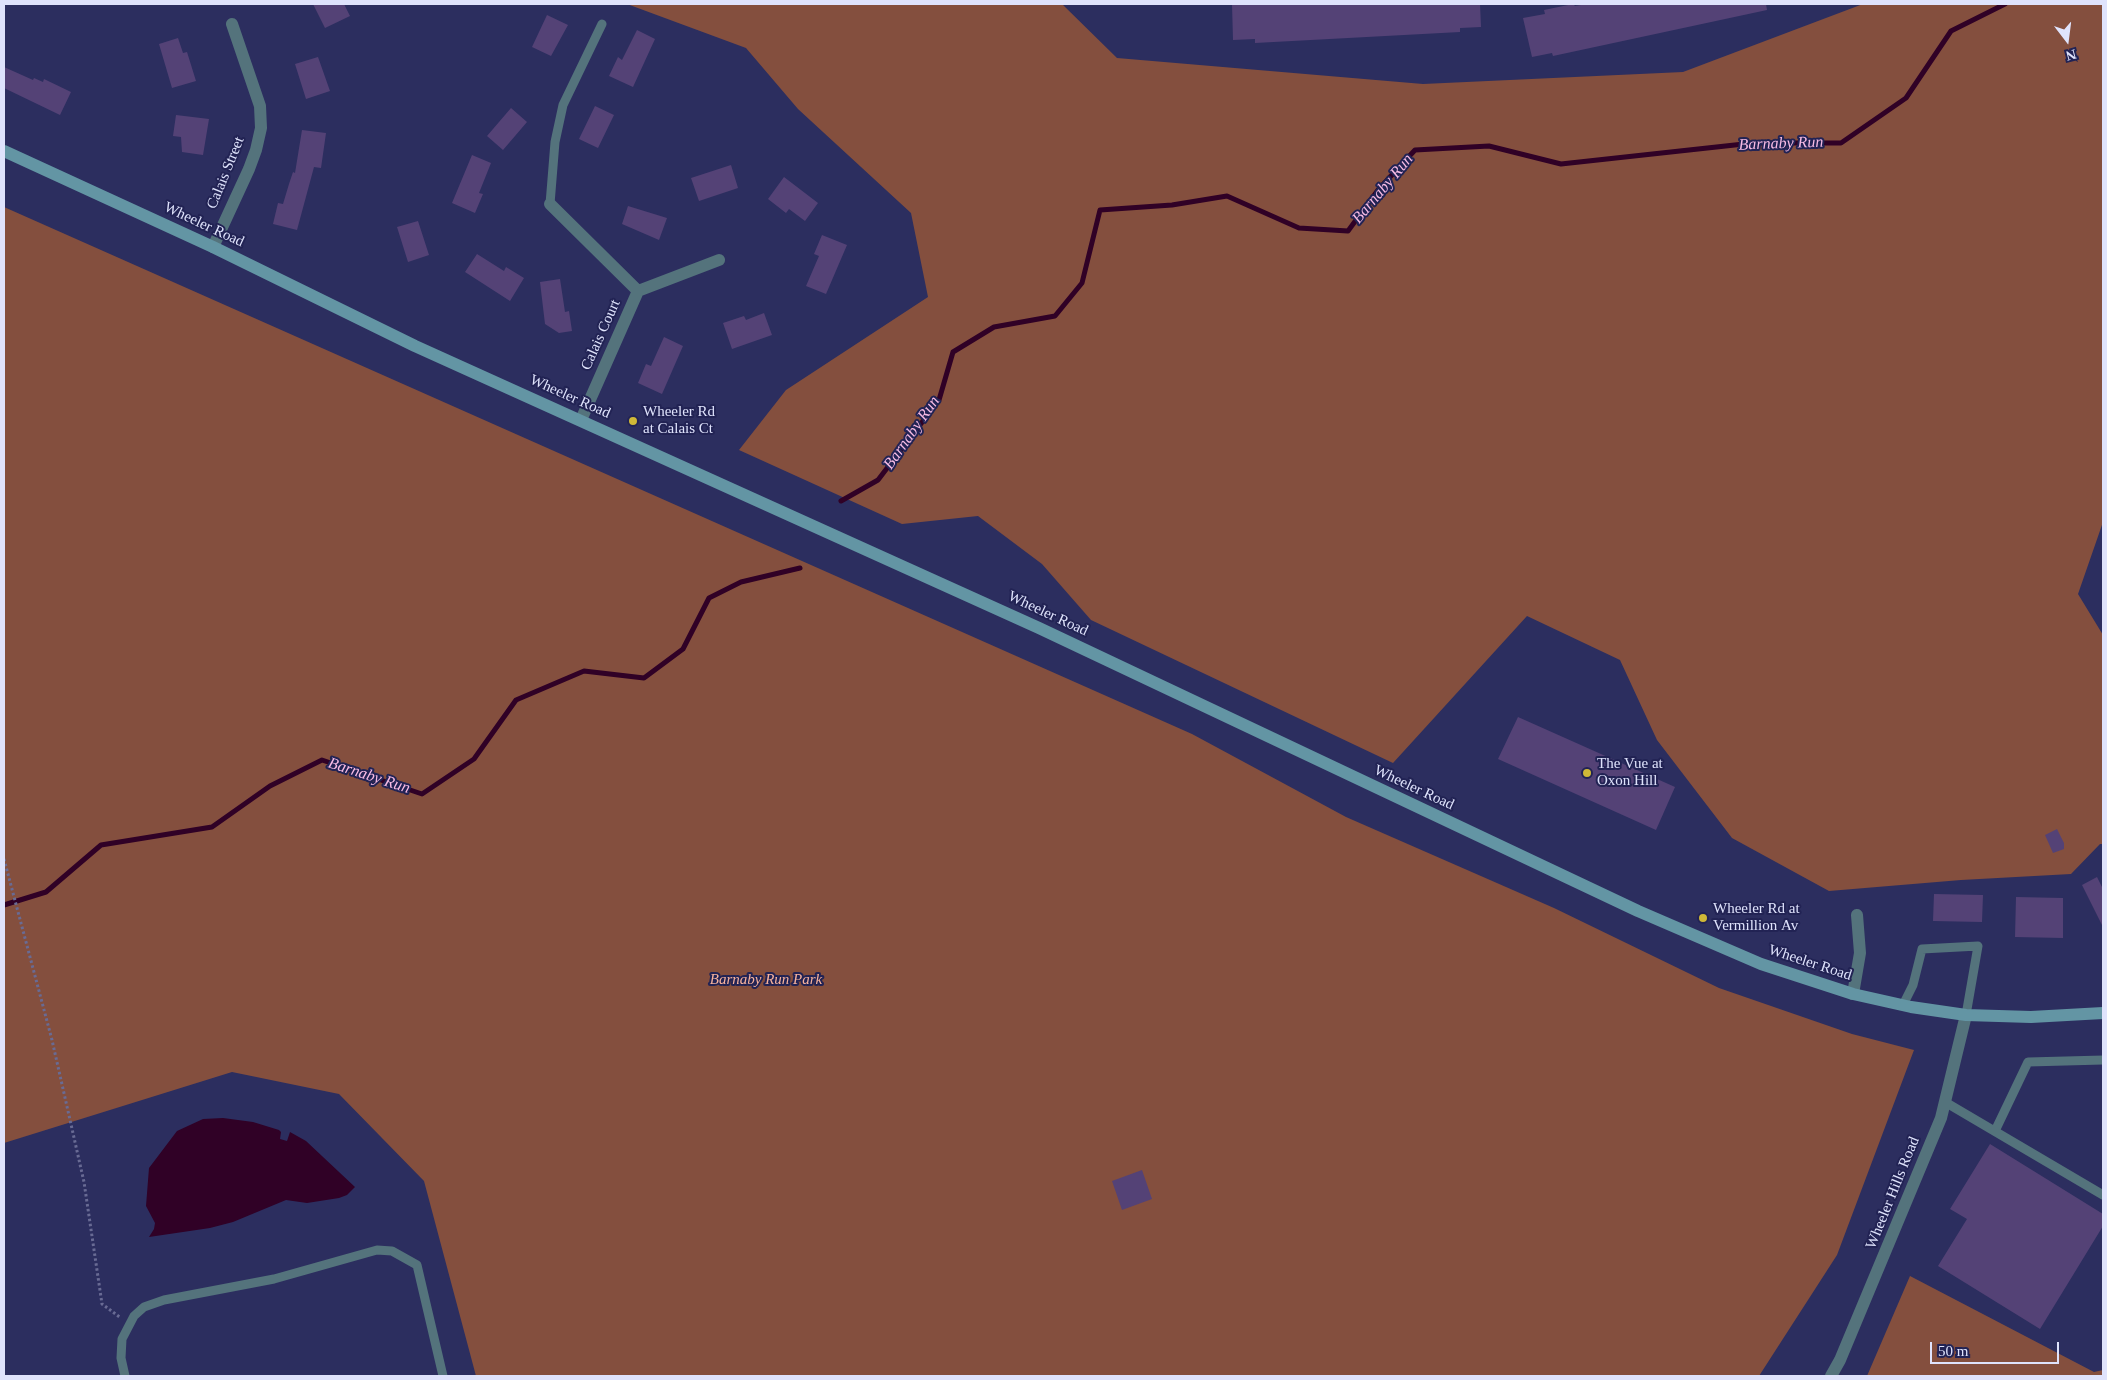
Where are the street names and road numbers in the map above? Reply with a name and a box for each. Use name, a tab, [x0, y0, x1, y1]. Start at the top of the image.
street label: Calais Street	[203, 134, 249, 212]
street label: Wheeler Road	[161, 199, 247, 251]
street label: Calais Court	[577, 297, 625, 373]
street label: Wheeler Road	[527, 371, 613, 423]
street label: Wheeler Road	[1005, 588, 1091, 640]
street label: Wheeler Road	[1371, 762, 1457, 814]
street label: Wheeler Road	[1766, 941, 1854, 985]
street label: Wheeler Hills Road	[1862, 1134, 1924, 1252]

